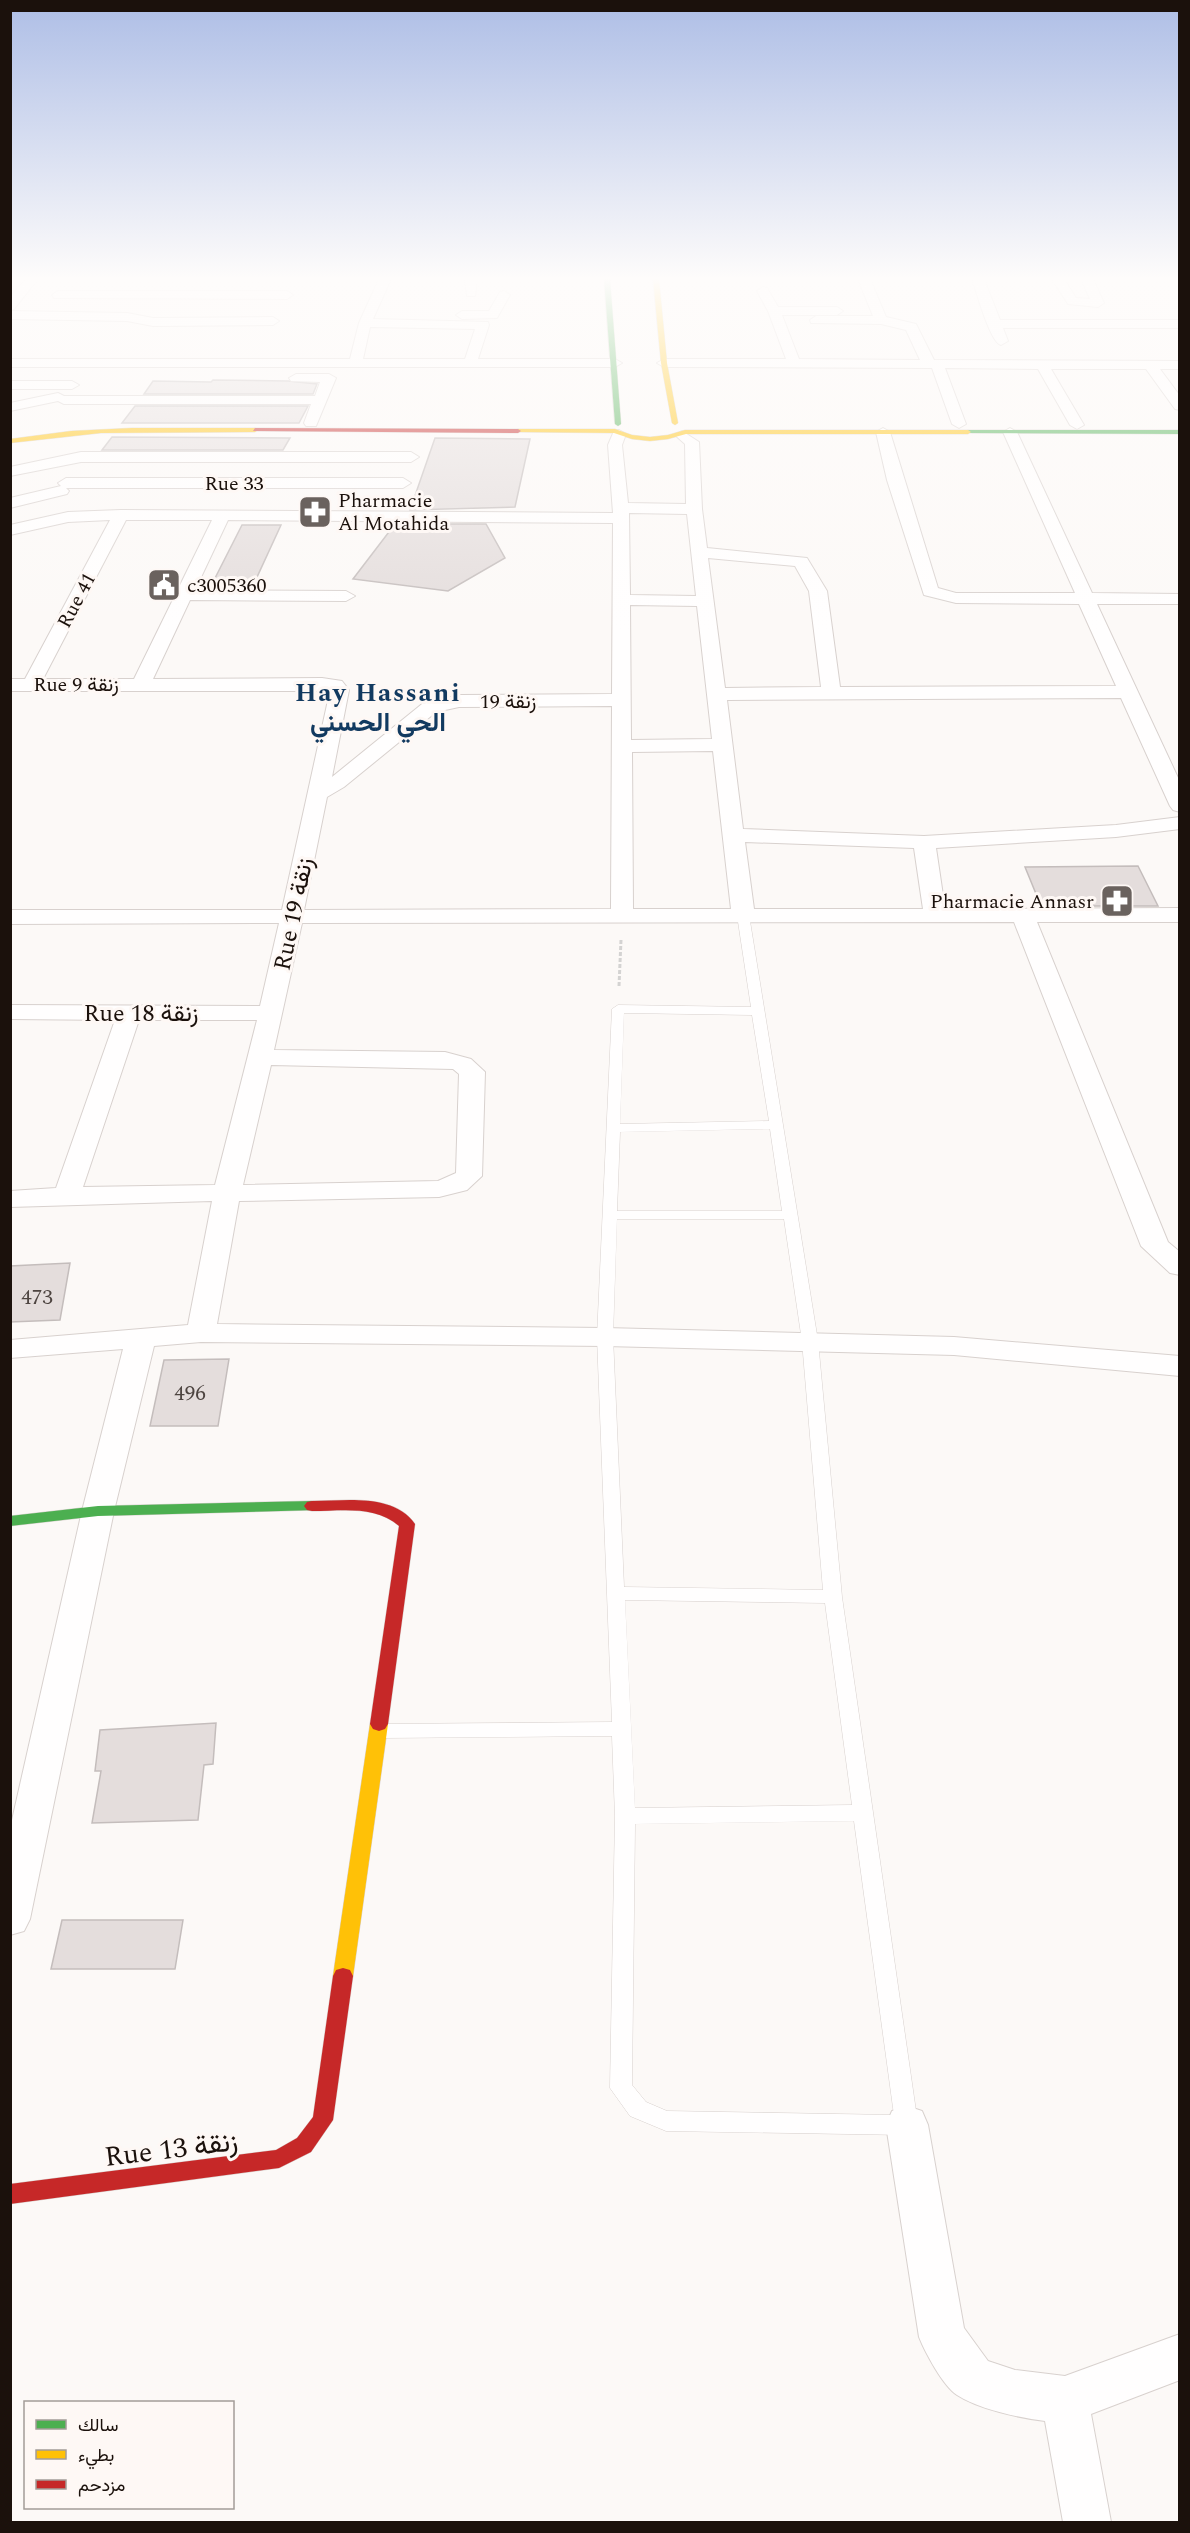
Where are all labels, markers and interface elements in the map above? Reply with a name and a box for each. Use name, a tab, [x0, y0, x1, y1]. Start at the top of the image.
street label: Rue 33	[204, 469, 264, 499]
place label: Pharmacie Al Motahida	[338, 486, 449, 539]
pharmacy icon: Pharmacie Al Motahida	[297, 494, 333, 530]
street label: Rue 41	[50, 567, 104, 634]
public building icon: c3005360	[146, 567, 182, 603]
place label: c3005360	[187, 571, 267, 601]
street label: Rue 9 زنقة	[33, 670, 119, 700]
district label: Hay Hassani الحي الحسني	[295, 673, 461, 744]
street label: 19 زنقة	[480, 687, 536, 717]
street label: Rue 19 زنقة	[264, 854, 324, 974]
pharmacy icon: Pharmacie Annasr	[1099, 883, 1135, 919]
place label: Pharmacie Annasr	[930, 887, 1094, 917]
street label: Rue 18 زنقة	[84, 996, 198, 1032]
house number: 473	[21, 1282, 53, 1314]
house number: 496	[174, 1378, 206, 1410]
street label: Rue 13 زنقة	[102, 2120, 240, 2179]
legend	[24, 2401, 234, 2509]
text: سالك	[78, 2412, 118, 2439]
text: بطيء	[78, 2442, 114, 2470]
text: مزدحم	[78, 2472, 125, 2499]

